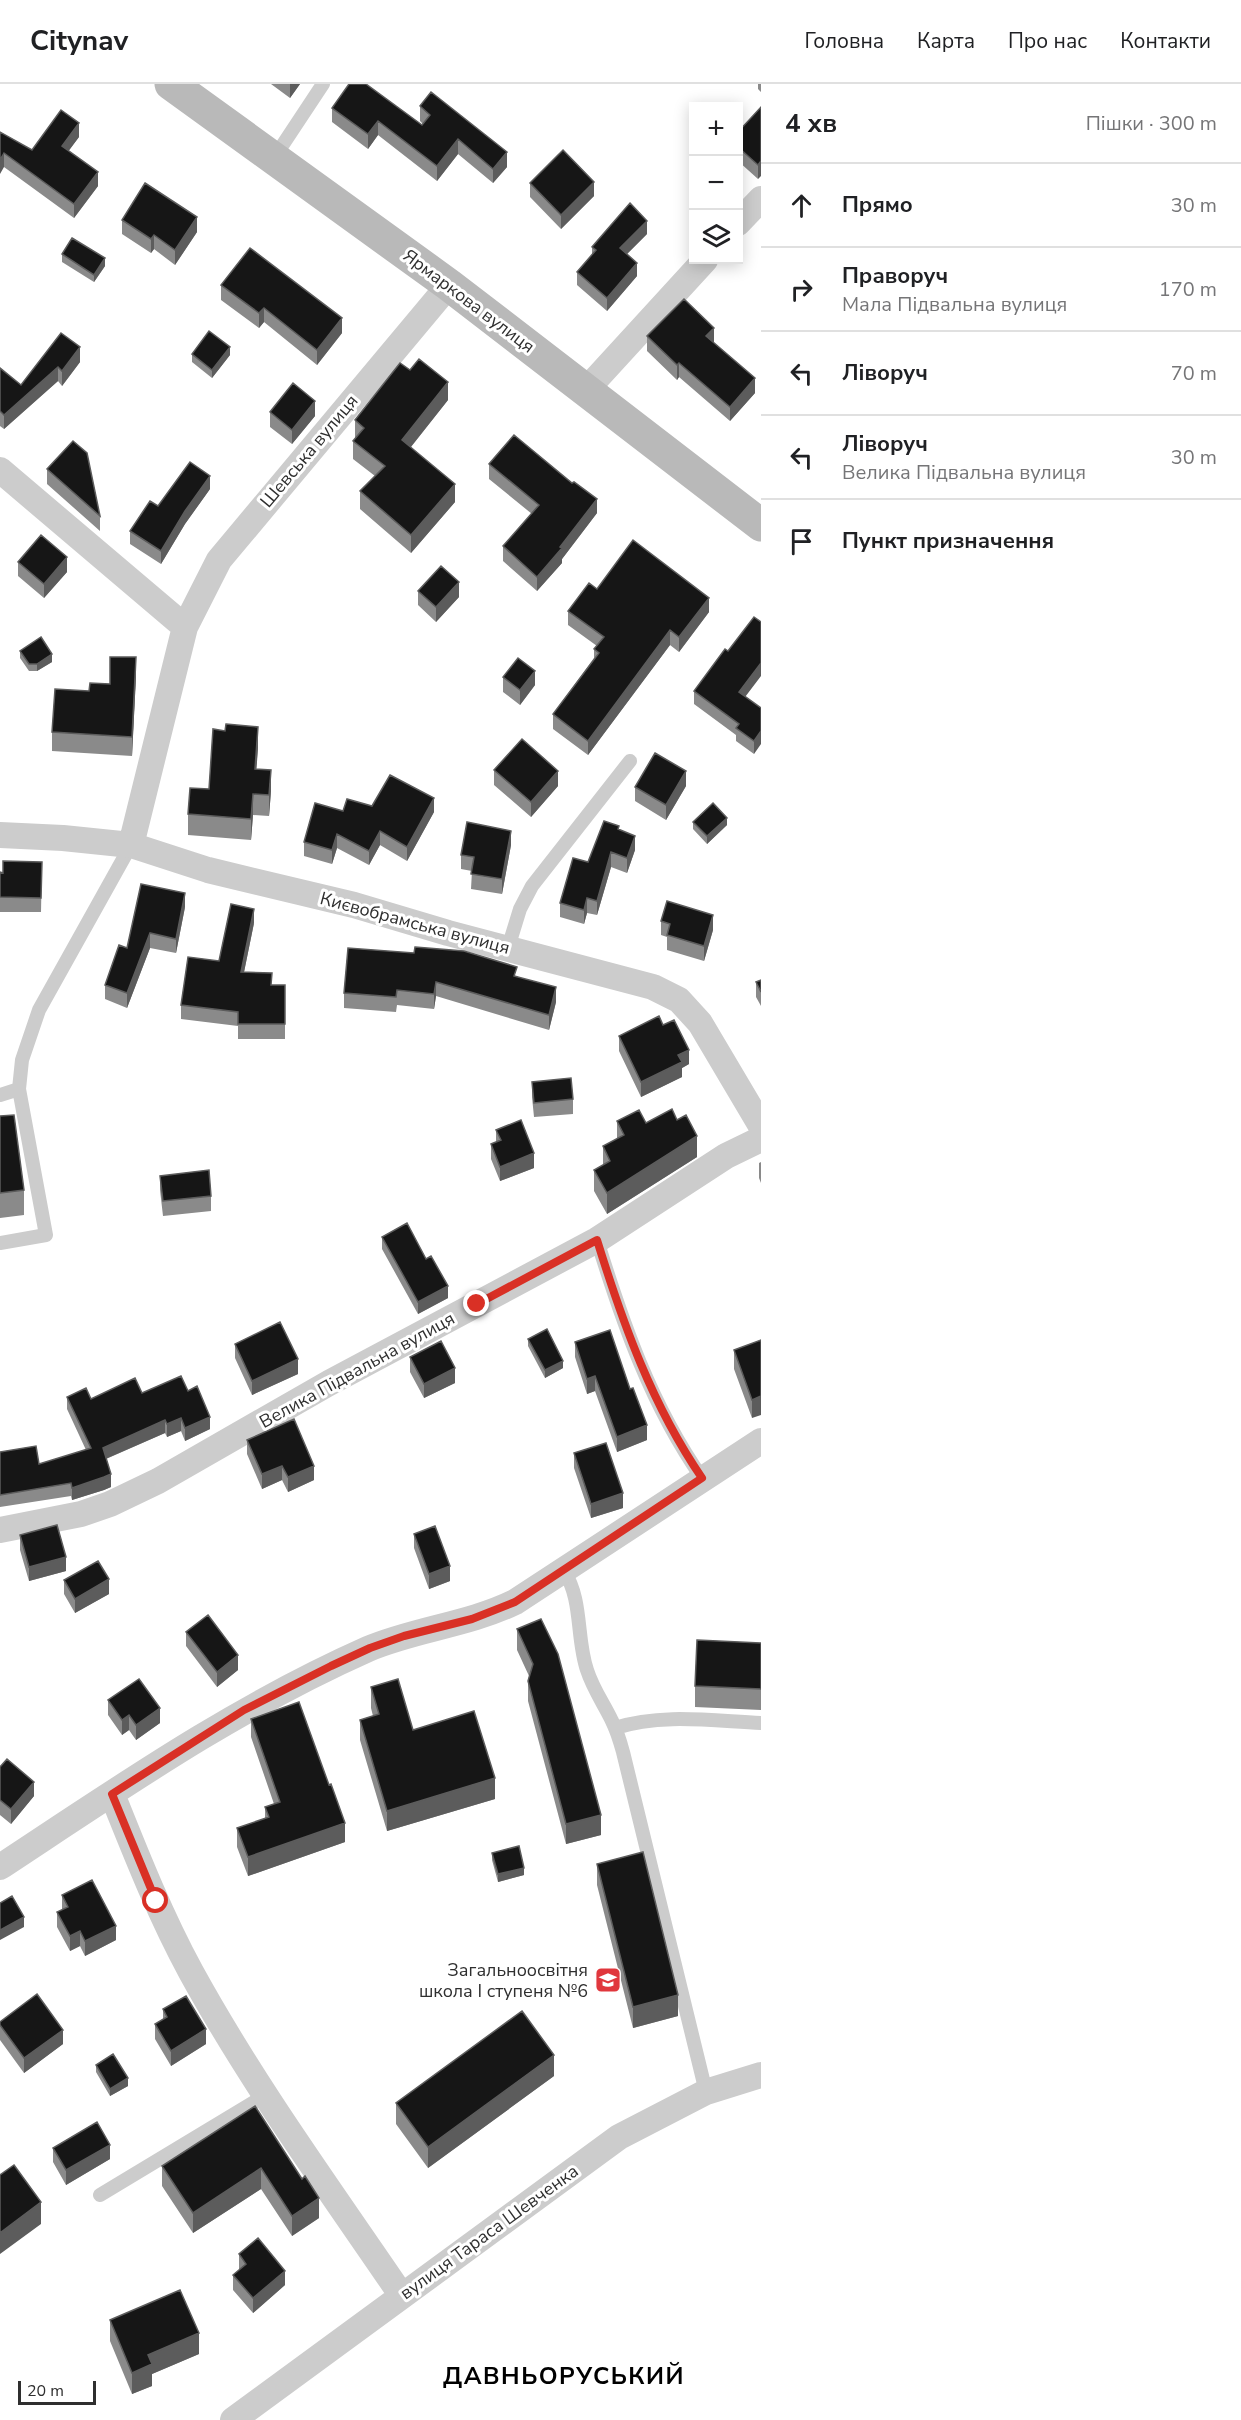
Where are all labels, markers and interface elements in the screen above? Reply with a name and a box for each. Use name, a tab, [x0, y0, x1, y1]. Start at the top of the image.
text: Citynav	[30, 22, 128, 60]
text: Головна	[804, 27, 884, 55]
text: Карта	[917, 27, 975, 55]
text: Про нас	[1008, 27, 1087, 55]
text: Контакти	[1120, 27, 1211, 55]
map controls	[689, 102, 743, 264]
button: +	[689, 102, 743, 156]
text: 4 хв	[785, 106, 837, 141]
text: Пішки · 300 m	[1086, 110, 1217, 137]
button: −	[689, 156, 743, 210]
icon: ahead	[785, 189, 818, 222]
text: Прямо	[842, 190, 913, 220]
text: 30 m	[1171, 192, 1217, 219]
button: layers	[689, 210, 743, 264]
street label: Ярмаркова вулиця	[398, 244, 540, 358]
text: Праворуч	[842, 261, 948, 291]
icon: right	[785, 273, 818, 306]
text: 170 m	[1159, 276, 1217, 303]
text: Мала Підвальна вулиця	[842, 291, 1067, 318]
icon: left	[785, 357, 818, 390]
text: Ліворуч	[842, 358, 928, 388]
text: 70 m	[1171, 360, 1217, 387]
street label: Шевська вулиця	[255, 389, 363, 513]
text: Ліворуч	[842, 429, 928, 459]
icon: left	[785, 441, 818, 474]
text: 30 m	[1171, 444, 1217, 471]
text: Велика Підвальна вулиця	[842, 459, 1086, 486]
icon: arrive	[785, 525, 818, 558]
text: Пункт призначення	[842, 526, 1054, 556]
street label: Києвобрамська вулиця	[318, 886, 512, 960]
route end	[463, 1290, 489, 1316]
street label: Велика Підвальна вулиця	[255, 1306, 459, 1434]
route start	[142, 1887, 168, 1913]
place label: Загальноосвітня школа І ступеня №6	[419, 1958, 588, 2003]
school or university icon: Загальноосвітня школа І ступеня №6	[593, 1965, 623, 1995]
street label: вулиця Тараса Шевченка	[395, 2159, 583, 2305]
district label: ДАВНЬОРУСЬКИЙ	[443, 2360, 685, 2392]
scale bar	[18, 2378, 96, 2406]
text: 20 m	[27, 2380, 64, 2402]

